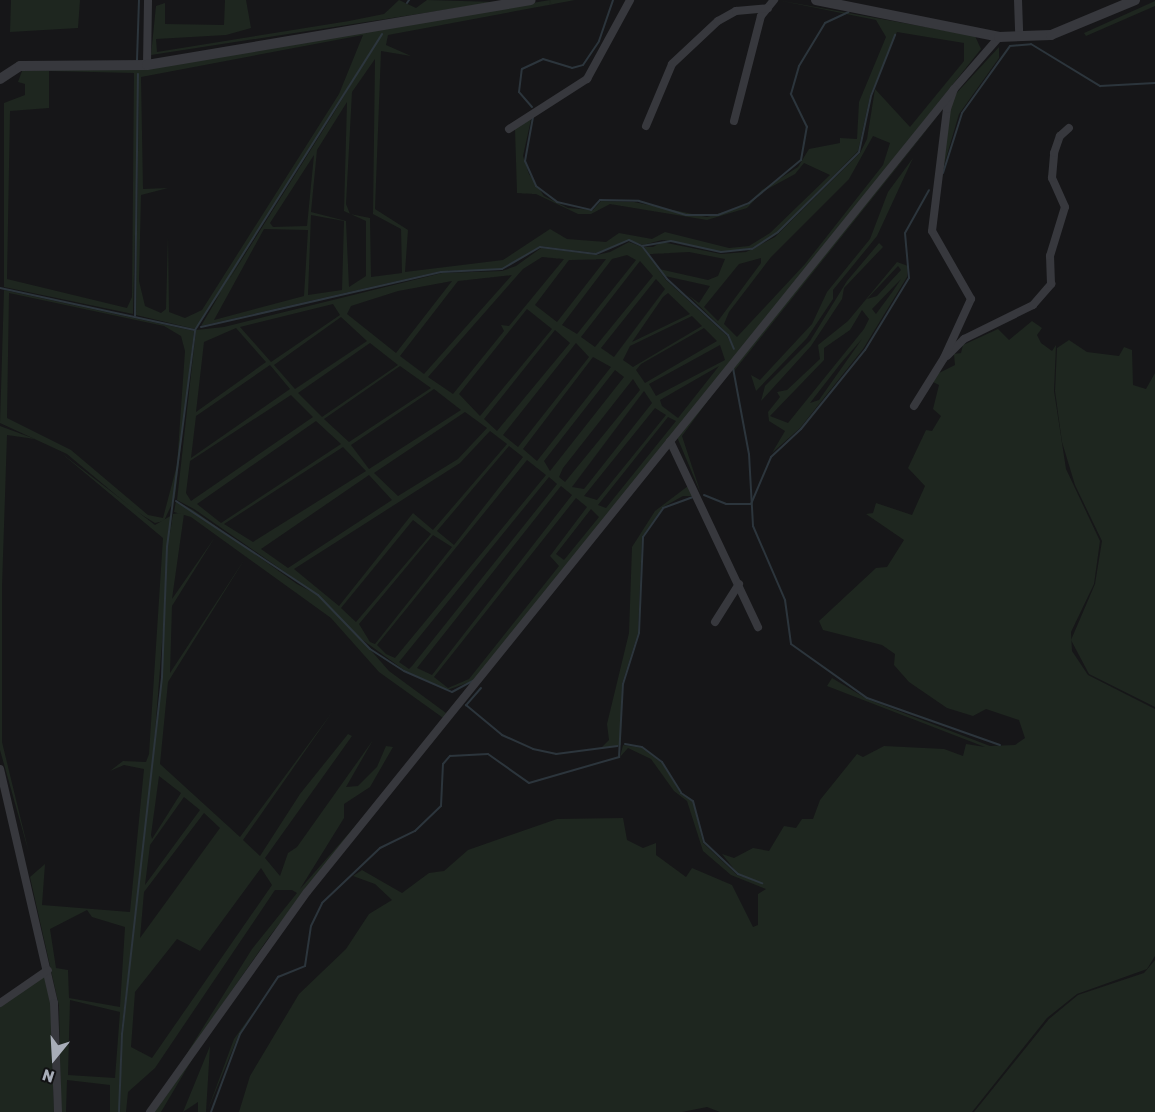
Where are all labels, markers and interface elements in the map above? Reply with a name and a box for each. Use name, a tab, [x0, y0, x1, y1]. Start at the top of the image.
north arrow	[24, 1028, 84, 1088]
text: N	[40, 1065, 57, 1086]

